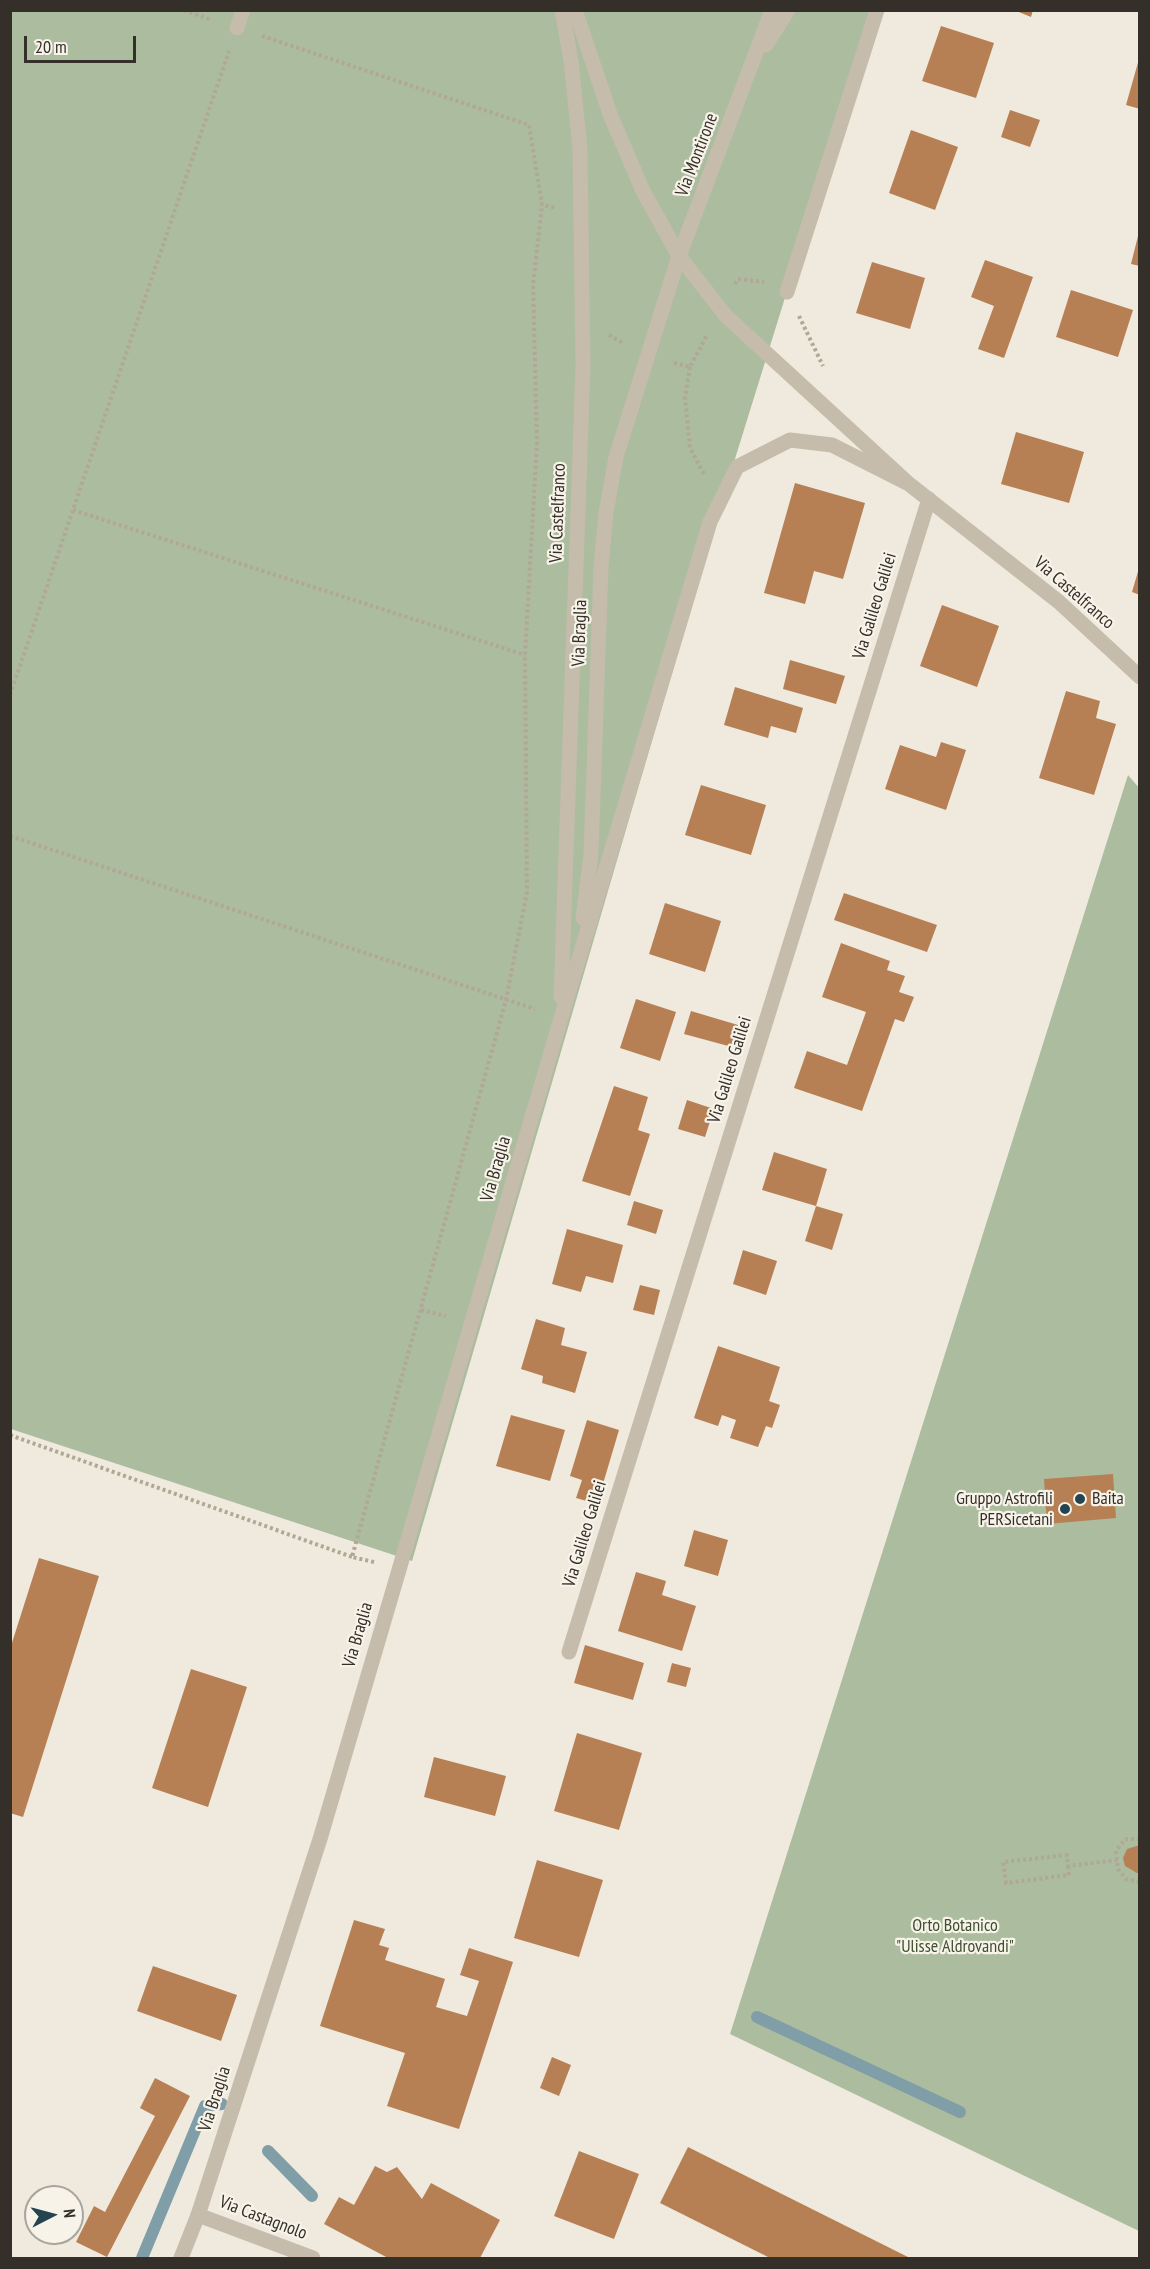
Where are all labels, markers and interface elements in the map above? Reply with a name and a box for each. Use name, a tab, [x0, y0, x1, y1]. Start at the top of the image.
scale bar	[27, 24, 140, 62]
text: 20 m	[35, 35, 67, 58]
street label: Via Montirone	[671, 110, 723, 200]
street label: Via Castelfranco	[545, 463, 571, 563]
street label: Via Galileo Galilei	[849, 550, 901, 662]
street label: Via Castelfranco	[1029, 552, 1119, 634]
street label: Via Braglia	[568, 599, 592, 667]
street label: Via Galileo Galilei	[704, 1014, 756, 1126]
street label: Via Braglia	[476, 1134, 516, 1204]
street label: Via Galileo Galilei	[559, 1478, 611, 1590]
place label: Gruppo Astrofili PERSicetani	[956, 1488, 1053, 1530]
place label: Baita	[1092, 1488, 1124, 1510]
marker: Baita	[1073, 1492, 1087, 1506]
marker: Gruppo Astrofili PERSicetani	[1058, 1502, 1072, 1516]
street label: Via Braglia	[338, 1600, 378, 1670]
park label: Orto Botanico "Ulisse Aldrovandi"	[896, 1915, 1014, 1958]
street label: Via Braglia	[194, 2064, 236, 2134]
north arrow	[24, 2185, 84, 2245]
street label: Via Castagnolo	[216, 2191, 310, 2245]
text: N	[60, 2208, 80, 2219]

